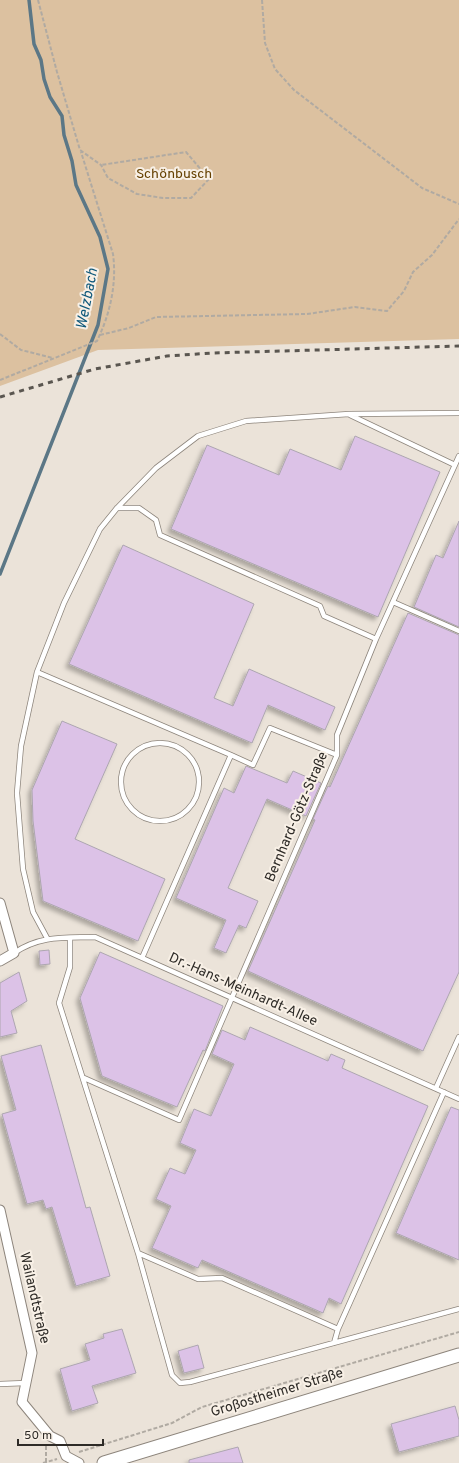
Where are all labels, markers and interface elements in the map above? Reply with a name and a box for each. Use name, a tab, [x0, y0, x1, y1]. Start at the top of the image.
park label: Schönbusch	[136, 166, 212, 183]
water label: Welzbach	[73, 267, 103, 331]
street label: Bernhard-Götz-Straße	[262, 749, 332, 885]
street label: Dr.-Hans-Meinhardt-Allee	[166, 950, 320, 1030]
street label: Wailandtstraße	[15, 1250, 53, 1346]
street label: Großostheimer Straße	[209, 1365, 345, 1421]
scale bar	[18, 1421, 103, 1447]
text: 50 m	[24, 1428, 52, 1444]

